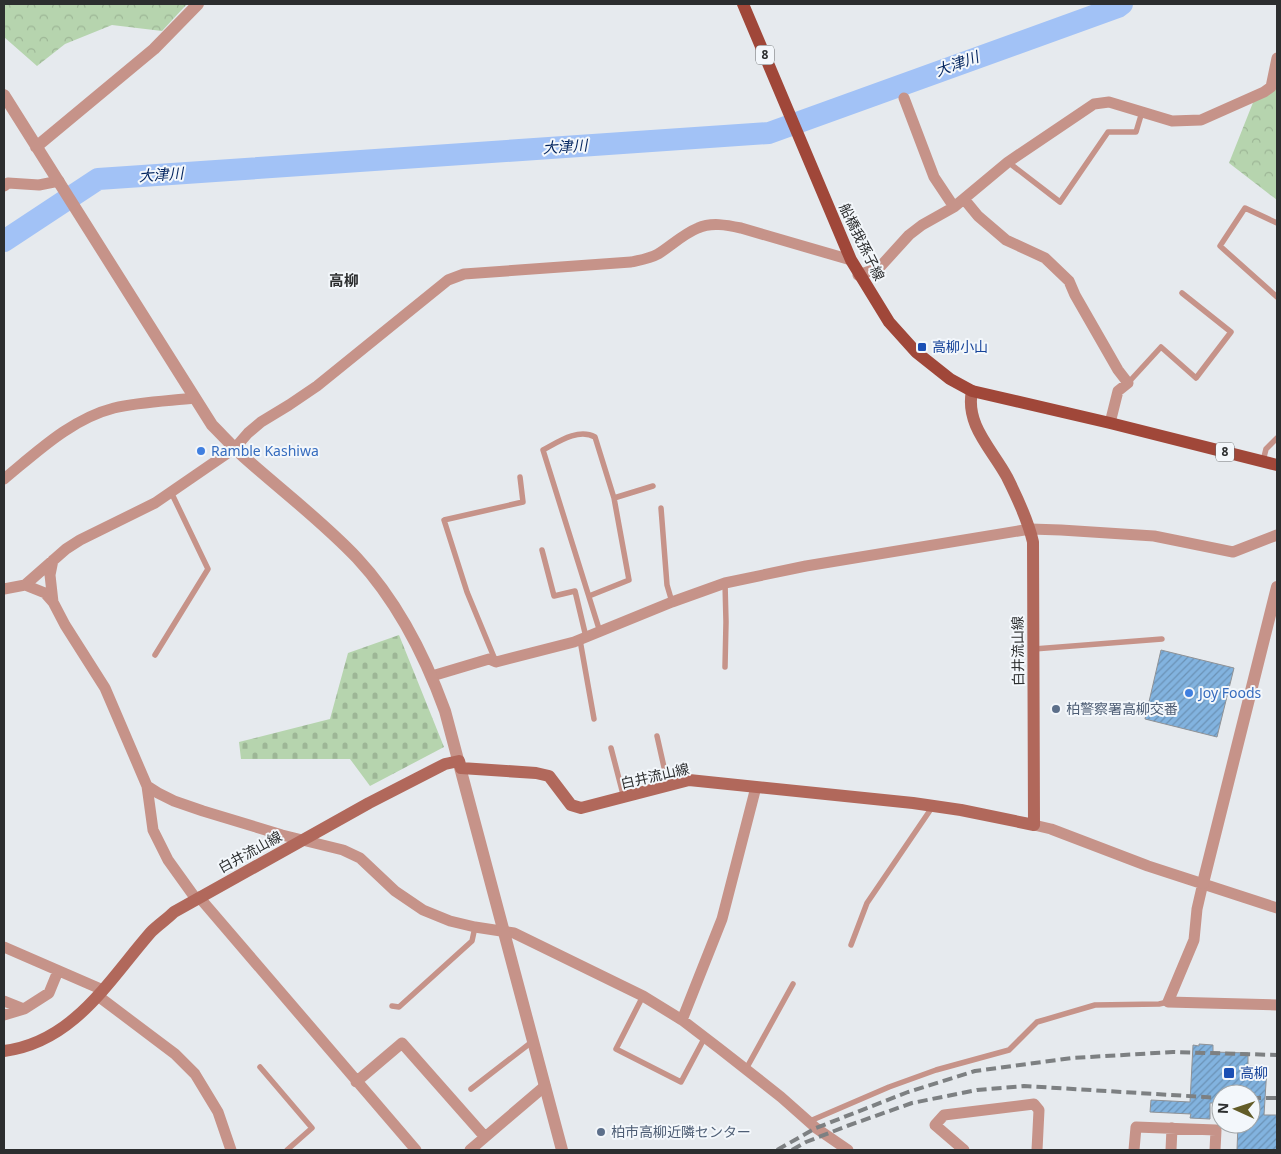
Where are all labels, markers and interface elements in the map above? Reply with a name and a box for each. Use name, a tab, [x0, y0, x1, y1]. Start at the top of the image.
water label: 大津川	[932, 45, 983, 80]
road number: 8	[756, 46, 774, 64]
water label: 大津川	[542, 134, 590, 158]
water label: 大津川	[138, 162, 186, 186]
street label: 船橋我孫子線	[835, 200, 889, 284]
district label: 高柳	[329, 270, 359, 290]
place label: 高柳小山	[932, 337, 988, 356]
marker: 高柳小山	[916, 341, 928, 353]
place label: Ramble Kashiwa	[211, 441, 319, 460]
road number: 8	[1216, 442, 1234, 462]
marker: Ramble Kashiwa	[195, 445, 207, 457]
street label: 白井流山線	[1007, 616, 1028, 686]
place label: Joy Foods	[1197, 683, 1262, 702]
marker: Joy Foods	[1183, 687, 1195, 699]
place label: 柏警察署高柳交番	[1066, 699, 1178, 718]
marker: 柏警察署高柳交番	[1050, 703, 1062, 715]
street label: 白井流山線	[619, 758, 691, 793]
street label: 白井流山線	[215, 826, 285, 877]
place label: 高柳	[1240, 1063, 1268, 1082]
marker: 高柳	[1222, 1066, 1236, 1080]
north arrow	[1211, 1084, 1261, 1134]
text: N	[1213, 1102, 1232, 1114]
place label: 柏市高柳近隣センター	[611, 1122, 751, 1141]
marker: 柏市高柳近隣センター	[595, 1126, 607, 1138]

